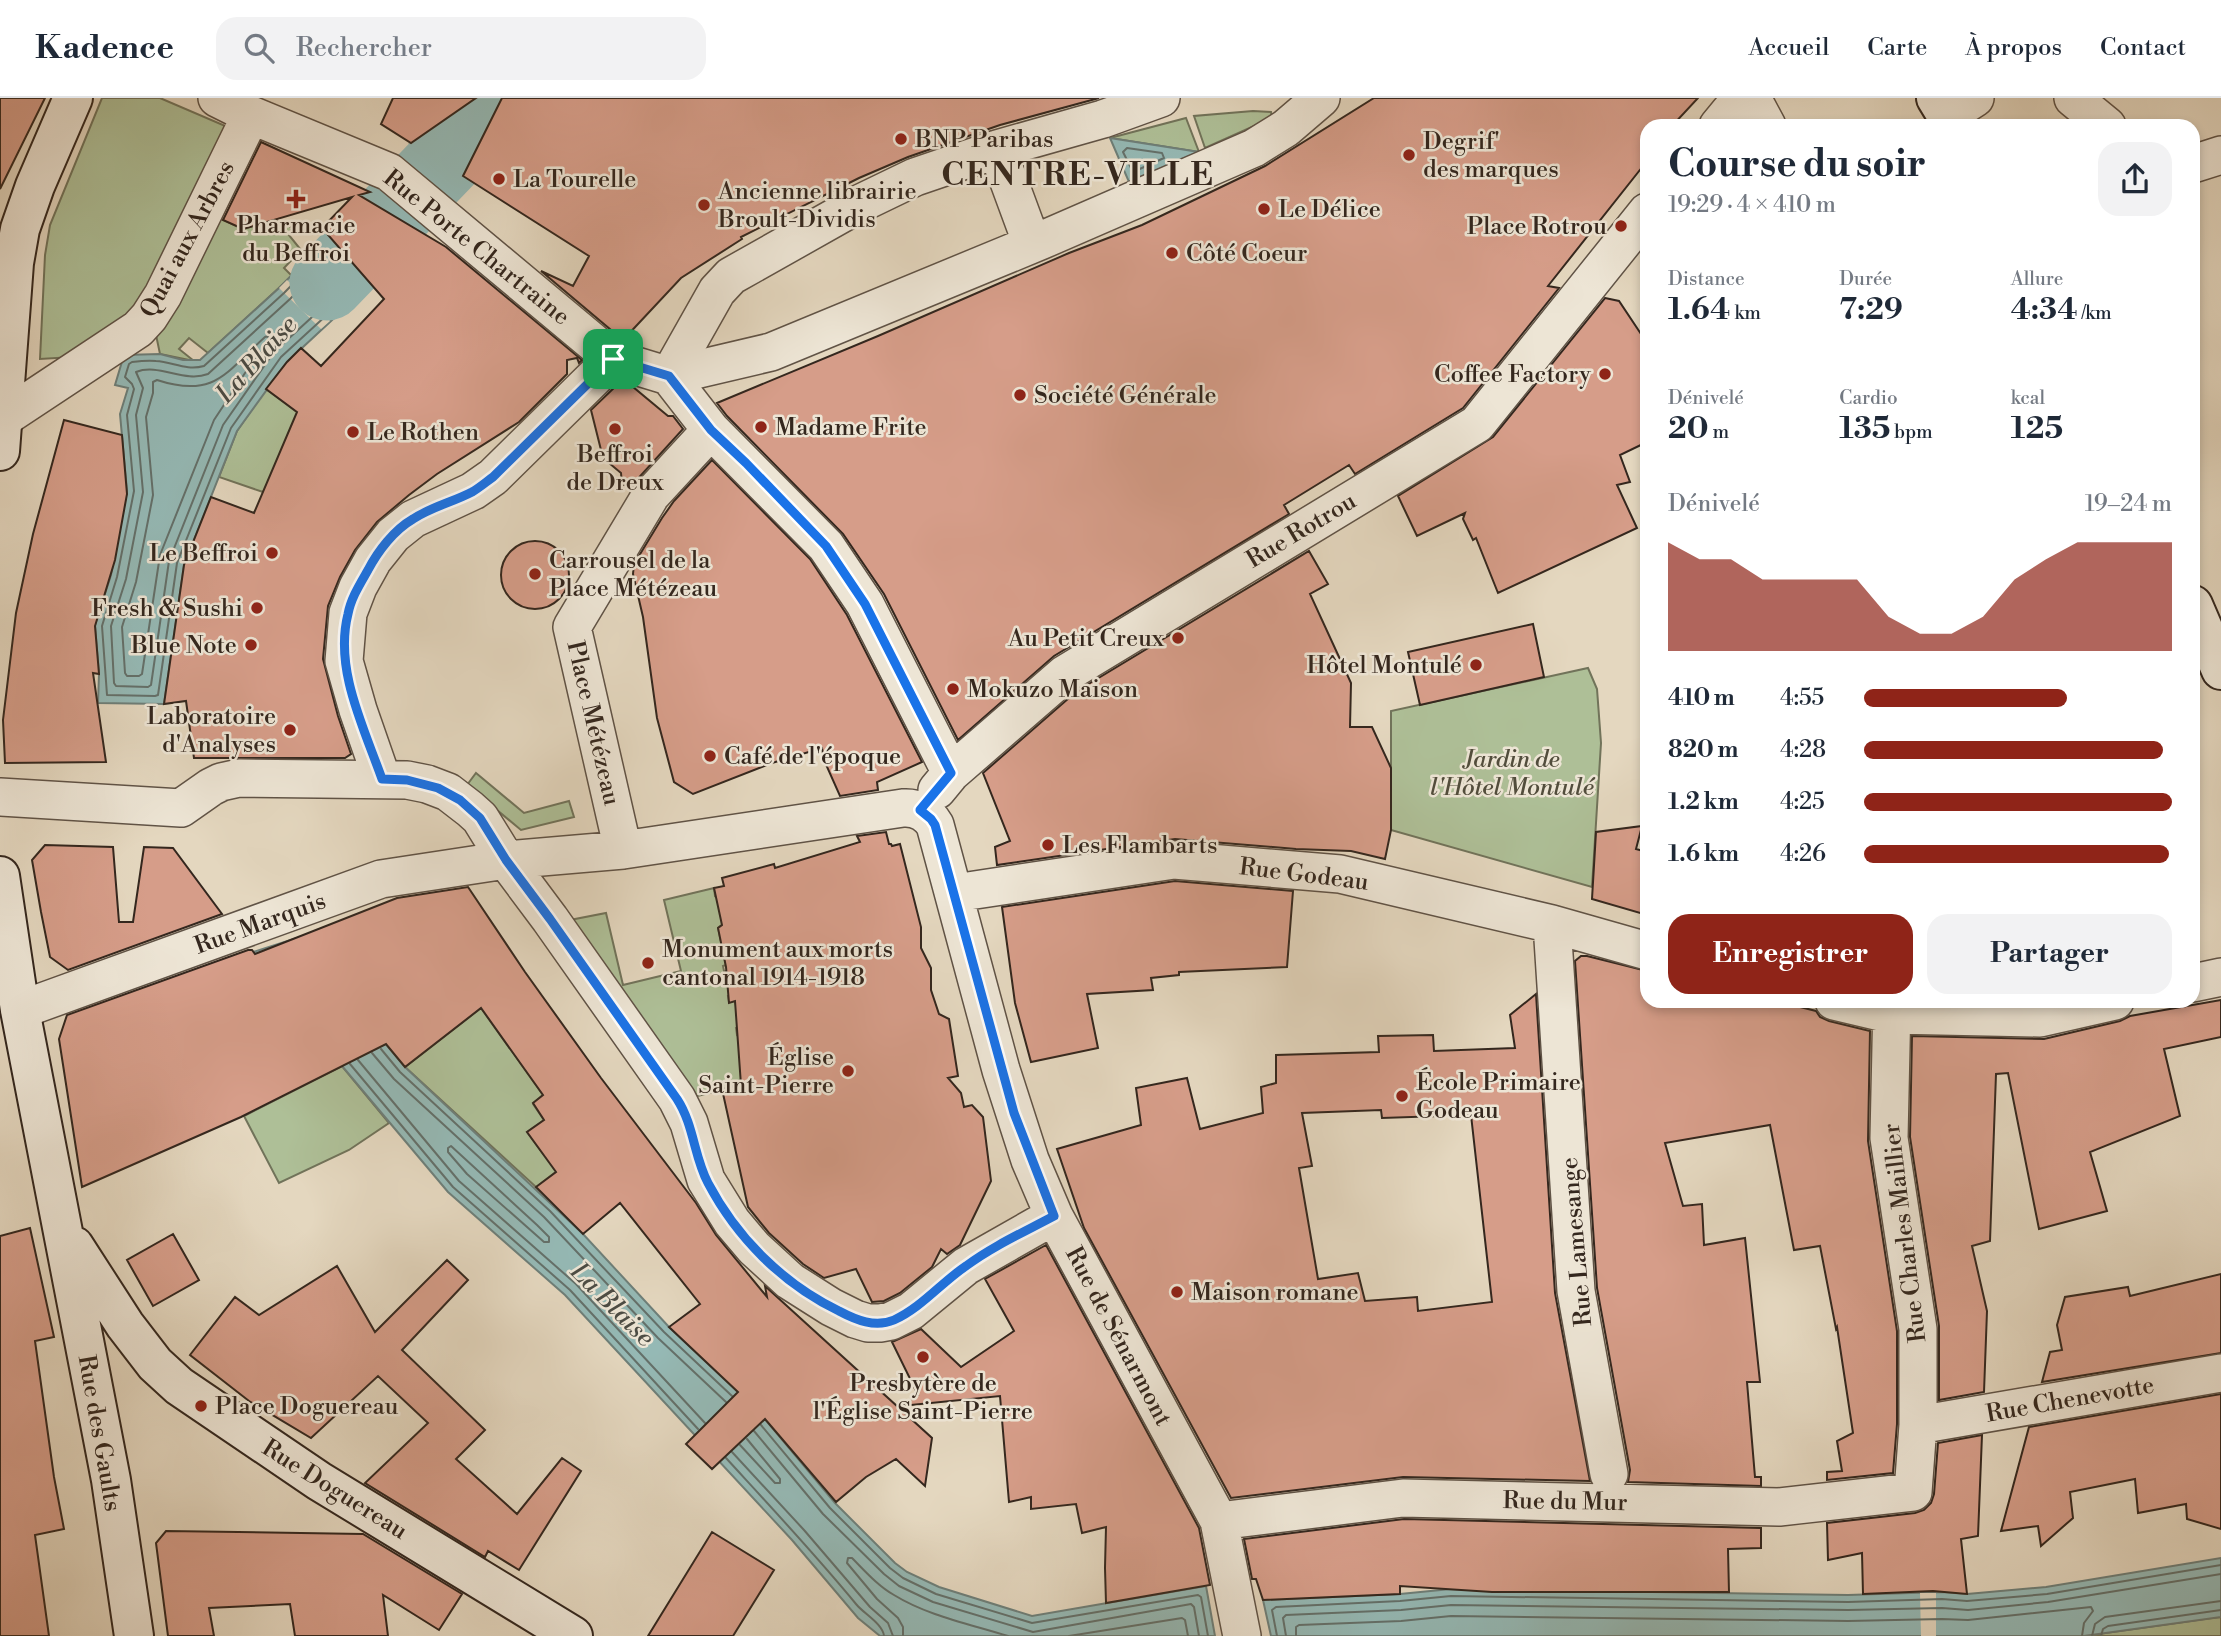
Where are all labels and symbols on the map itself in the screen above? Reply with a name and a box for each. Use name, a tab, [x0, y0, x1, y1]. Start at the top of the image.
place label: BNP Paribas	[914, 125, 1054, 155]
place label: Degrif' des marques	[1423, 127, 1559, 185]
marker: BNP Paribas	[893, 131, 909, 147]
marker: Degrif' des marques	[1401, 147, 1417, 163]
district label: CENTRE-VILLE	[941, 155, 1215, 195]
street label: Quai aux Arbres	[134, 156, 242, 323]
street label: Rue Porte Chartraine	[377, 163, 576, 332]
place label: La Tourelle	[513, 165, 636, 195]
marker: La Tourelle	[491, 171, 507, 187]
place label: Ancienne librairie Broult-Dividis	[717, 177, 917, 235]
marker: Pharmacie du Beffroi	[288, 191, 304, 207]
place label: Le Délice	[1278, 195, 1381, 225]
marker: Ancienne librairie Broult-Dividis	[696, 197, 712, 213]
marker: Le Délice	[1256, 201, 1272, 217]
place label: Pharmacie du Beffroi	[236, 211, 356, 269]
place label: Place Rotrou	[1467, 212, 1607, 242]
marker: Place Rotrou	[1613, 218, 1629, 234]
place label: Côté Coeur	[1186, 239, 1307, 269]
marker: Côté Coeur	[1164, 245, 1180, 261]
water label: La Blaise	[209, 310, 304, 410]
pin	[583, 329, 643, 389]
place label: Coffee Factory	[1434, 360, 1591, 390]
marker: Coffee Factory	[1597, 366, 1613, 382]
place label: Société Générale	[1034, 381, 1217, 411]
marker: Société Générale	[1012, 387, 1028, 403]
place label: Madame Frite	[775, 413, 927, 443]
place label: Le Rothen	[367, 418, 479, 448]
marker: Madame Frite	[753, 419, 769, 435]
marker: Beffroi de Dreux	[607, 421, 623, 437]
marker: Le Rothen	[345, 424, 361, 440]
place label: Beffroi de Dreux	[566, 440, 665, 498]
street label: Rue Rotrou	[1241, 486, 1362, 575]
place label: Le Beffroi	[149, 539, 258, 569]
marker: Le Beffroi	[264, 545, 280, 561]
place label: Carrousel de la Place Métézeau	[549, 546, 717, 604]
marker: Carrousel de la Place Métézeau	[527, 566, 543, 582]
place label: Fresh & Sushi	[91, 594, 243, 624]
marker: Fresh & Sushi	[249, 600, 265, 616]
place label: Au Petit Creux	[1007, 624, 1165, 654]
marker: Au Petit Creux	[1170, 630, 1186, 646]
place label: Blue Note	[130, 631, 237, 661]
marker: Blue Note	[243, 637, 259, 653]
street label: Place Métézeau	[560, 638, 627, 809]
place label: Hôtel Montulé	[1307, 651, 1462, 681]
marker: Hôtel Montulé	[1468, 657, 1484, 673]
place label: Mokuzo Maison	[967, 675, 1138, 705]
marker: Mokuzo Maison	[945, 681, 961, 697]
place label: Laboratoire d'Analyses	[146, 702, 276, 760]
marker: Laboratoire d'Analyses	[282, 722, 298, 738]
place label: Café de l'époque	[724, 742, 901, 772]
park label: Jardin de l'Hôtel Montulé	[1430, 745, 1596, 803]
marker: Café de l'époque	[702, 748, 718, 764]
place label: Les Flambarts	[1062, 831, 1217, 861]
marker: Les Flambarts	[1040, 837, 1056, 853]
street label: Rue Godeau	[1237, 852, 1371, 898]
street label: Rue Marquis	[190, 886, 330, 962]
place label: Monument aux morts cantonal 1914-1918	[662, 935, 893, 993]
marker: Monument aux morts cantonal 1914-1918	[640, 955, 656, 971]
place label: Église Saint-Pierre	[698, 1042, 834, 1101]
marker: Église Saint-Pierre	[840, 1063, 856, 1079]
place label: École Primaire Godeau	[1416, 1067, 1581, 1126]
marker: École Primaire Godeau	[1394, 1088, 1410, 1104]
street label: Rue Charles Maillier	[1877, 1121, 1933, 1344]
street label: Rue Lamesange	[1555, 1156, 1599, 1328]
street label: Rue de Sénarmont	[1058, 1242, 1178, 1432]
water label: La Blaise	[563, 1255, 661, 1353]
place label: Maison romane	[1191, 1278, 1359, 1308]
marker: Maison romane	[1169, 1284, 1185, 1300]
marker: Presbytère de l'Église Saint-Pierre	[915, 1349, 931, 1365]
street label: Rue des Gaults	[71, 1353, 128, 1514]
place label: Presbytère de l'Église Saint-Pierre	[813, 1369, 1033, 1427]
street label: Rue Chenevotte	[1984, 1370, 2157, 1430]
place label: Place Doguereau	[215, 1392, 399, 1422]
marker: Place Doguereau	[193, 1398, 209, 1414]
street label: Rue Doguereau	[256, 1433, 413, 1547]
street label: Rue du Mur	[1502, 1486, 1628, 1518]

